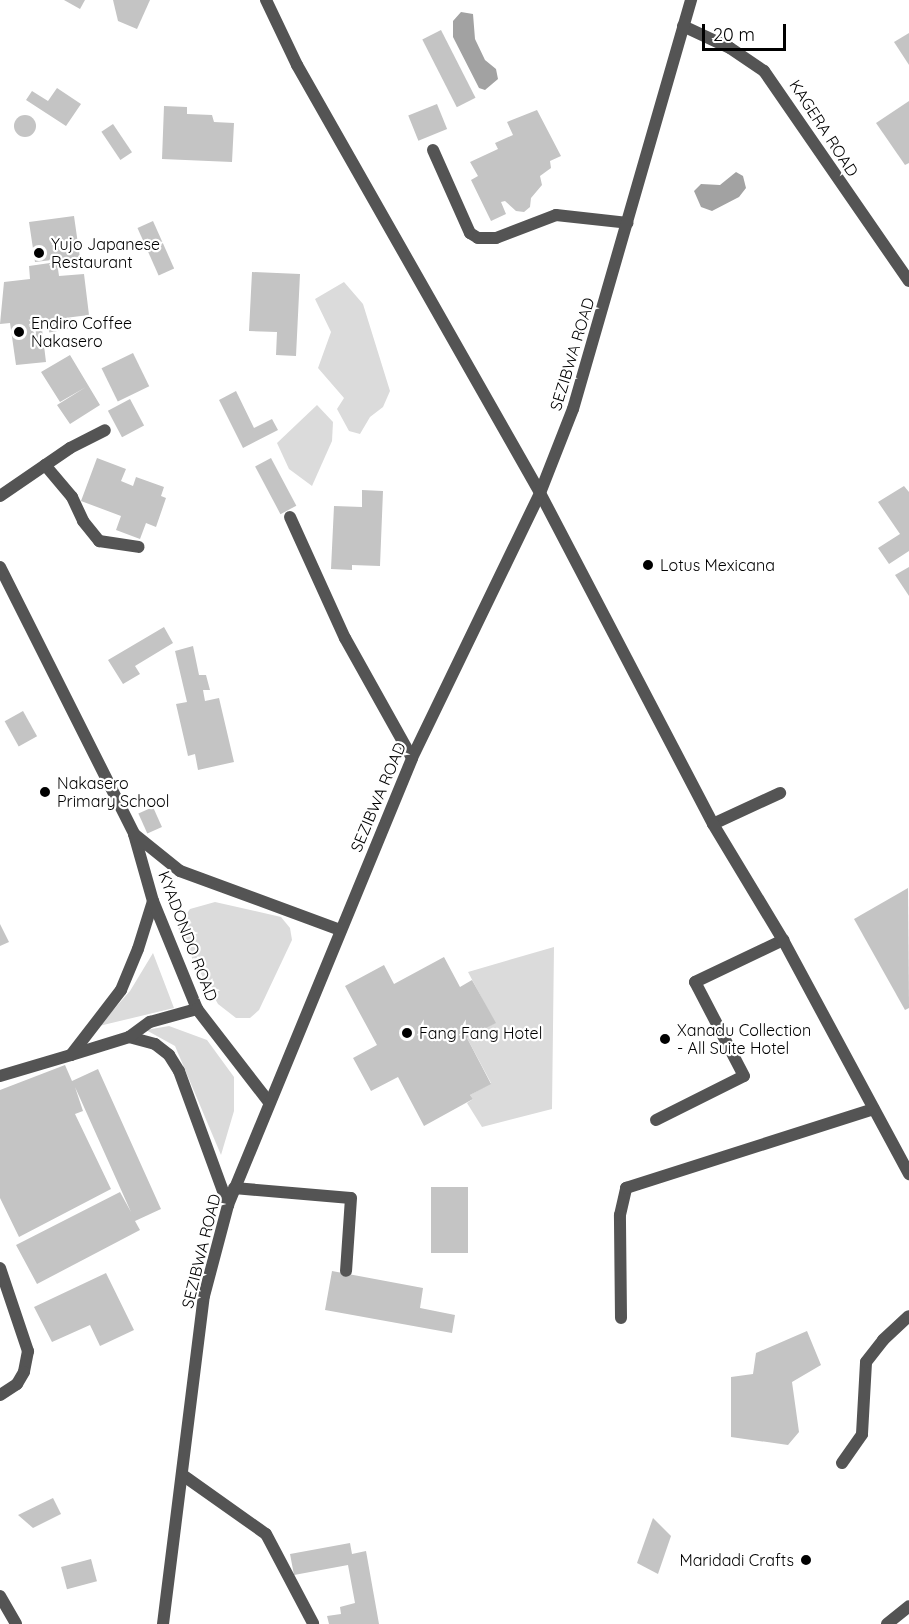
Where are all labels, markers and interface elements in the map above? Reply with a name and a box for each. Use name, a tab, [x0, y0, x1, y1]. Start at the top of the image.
scale bar	[705, 12, 789, 50]
text: 20 m	[713, 23, 755, 46]
street label: KAGERA ROAD	[786, 76, 862, 180]
place label: Yujo Japanese Restaurant	[51, 234, 160, 272]
marker: Yujo Japanese Restaurant	[32, 246, 46, 260]
street label: SEZIBWA ROAD	[546, 295, 598, 413]
place label: Endiro Coffee Nakasero	[31, 313, 132, 351]
marker: Endiro Coffee Nakasero	[12, 325, 26, 339]
place label: Lotus Mexicana	[660, 555, 775, 575]
marker: Lotus Mexicana	[641, 558, 655, 572]
street label: SEZIBWA ROAD	[346, 739, 410, 855]
place label: Nakasero Primary School	[57, 773, 169, 811]
marker: Nakasero Primary School	[38, 785, 52, 799]
street label: KYADONDO ROAD	[154, 868, 222, 1004]
place label: Xanadu Collection - All Suite Hotel	[677, 1020, 811, 1058]
place label: Fang Fang Hotel	[419, 1023, 542, 1043]
marker: Fang Fang Hotel	[400, 1026, 414, 1040]
marker: Xanadu Collection - All Suite Hotel	[658, 1032, 672, 1046]
street label: SEZIBWA ROAD	[178, 1192, 224, 1310]
place label: Maridadi Crafts	[679, 1550, 794, 1570]
marker: Maridadi Crafts	[799, 1553, 813, 1567]

